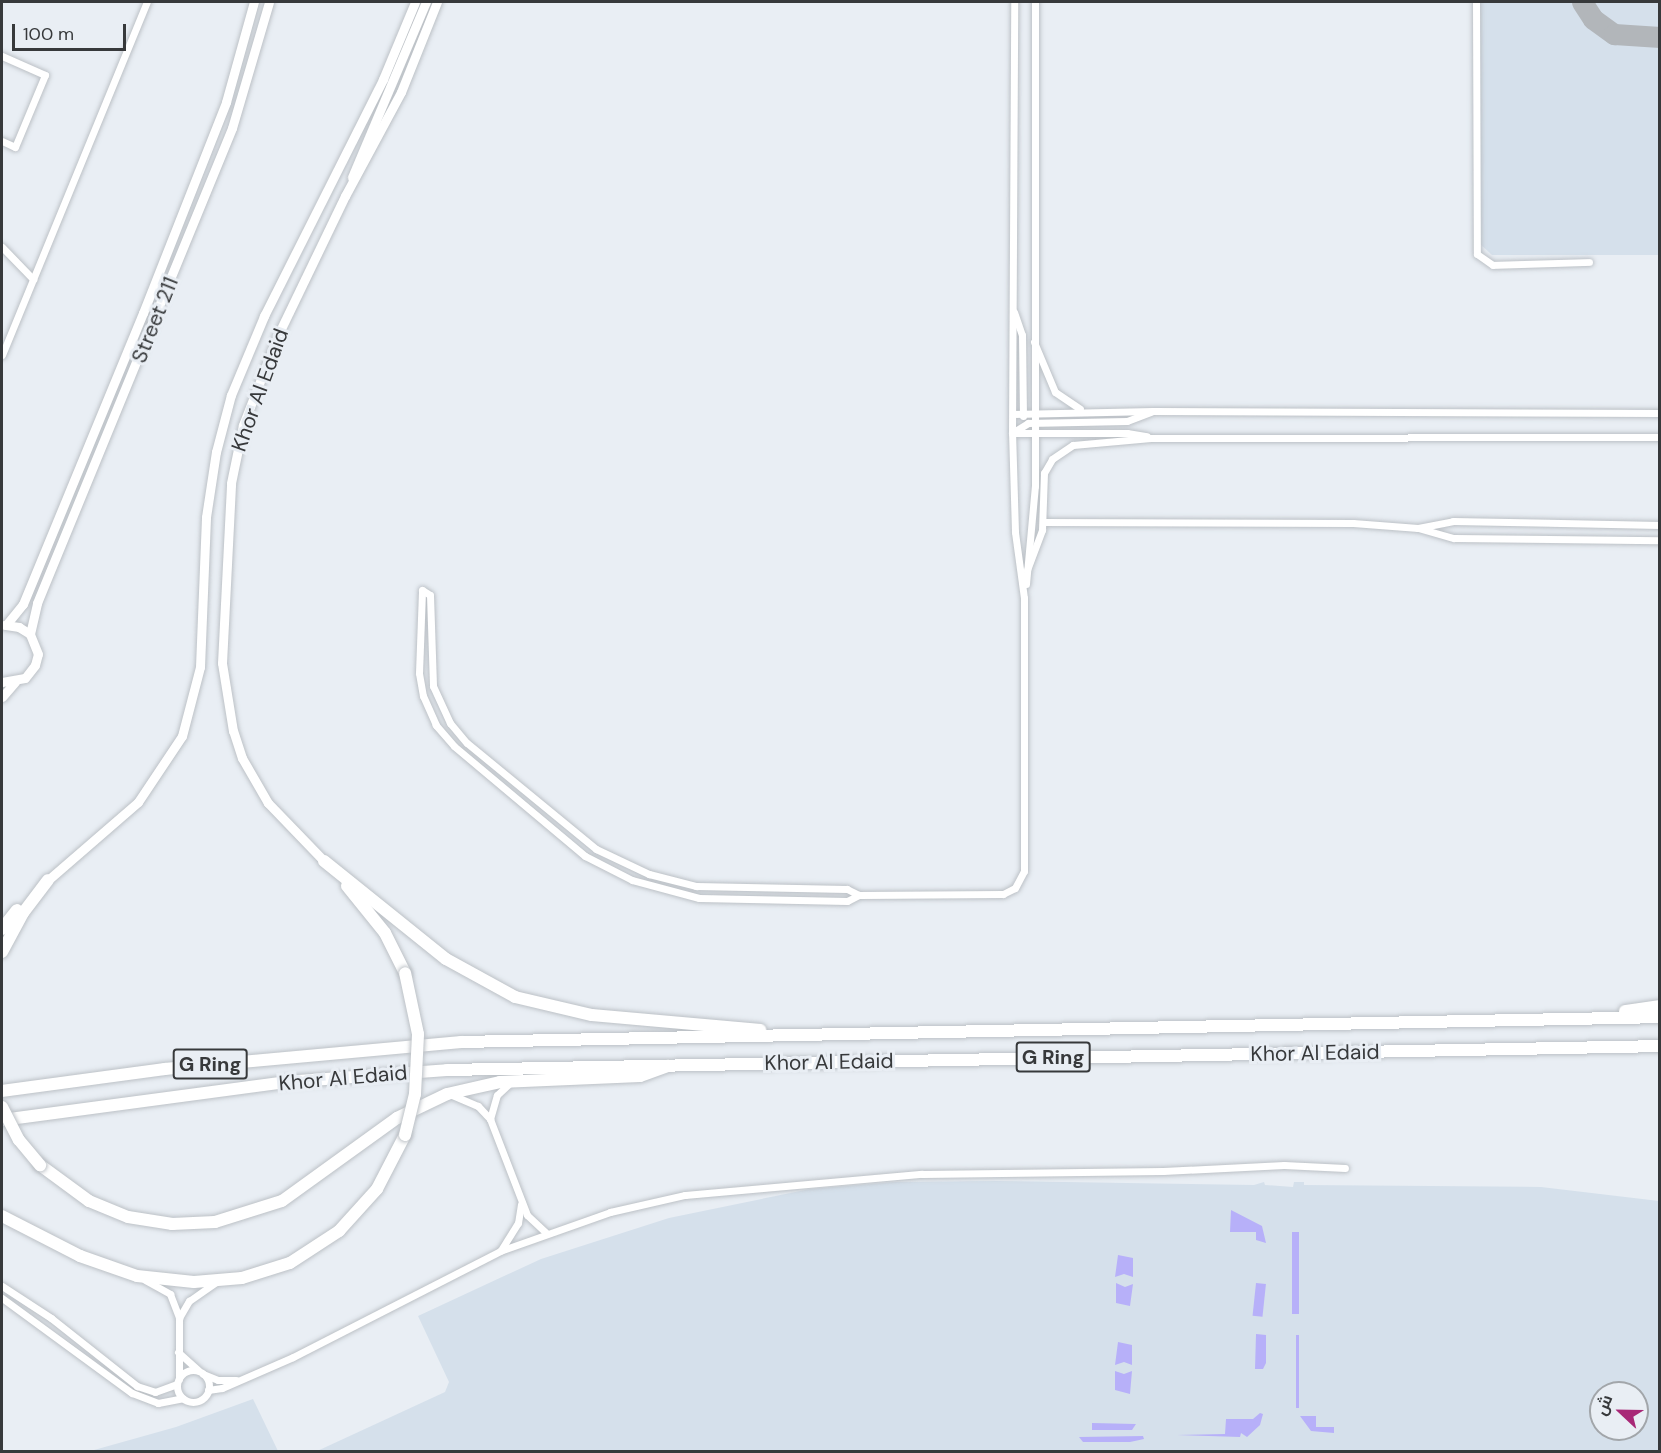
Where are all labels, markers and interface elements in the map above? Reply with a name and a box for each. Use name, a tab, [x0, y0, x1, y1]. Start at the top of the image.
scale bar	[15, 12, 129, 50]
text: 100 m	[23, 22, 74, 46]
street label: Street 211	[126, 273, 184, 367]
street label: Khor Al Edaid	[226, 325, 294, 455]
street label: Khor Al Edaid	[1250, 1039, 1380, 1067]
road number: G Ring	[1016, 1040, 1090, 1074]
road number: G Ring	[172, 1047, 248, 1081]
street label: Khor Al Edaid	[764, 1048, 894, 1076]
street label: Khor Al Edaid	[278, 1060, 408, 1096]
north arrow	[1589, 1381, 1649, 1441]
text: ش	[1590, 1391, 1617, 1418]

